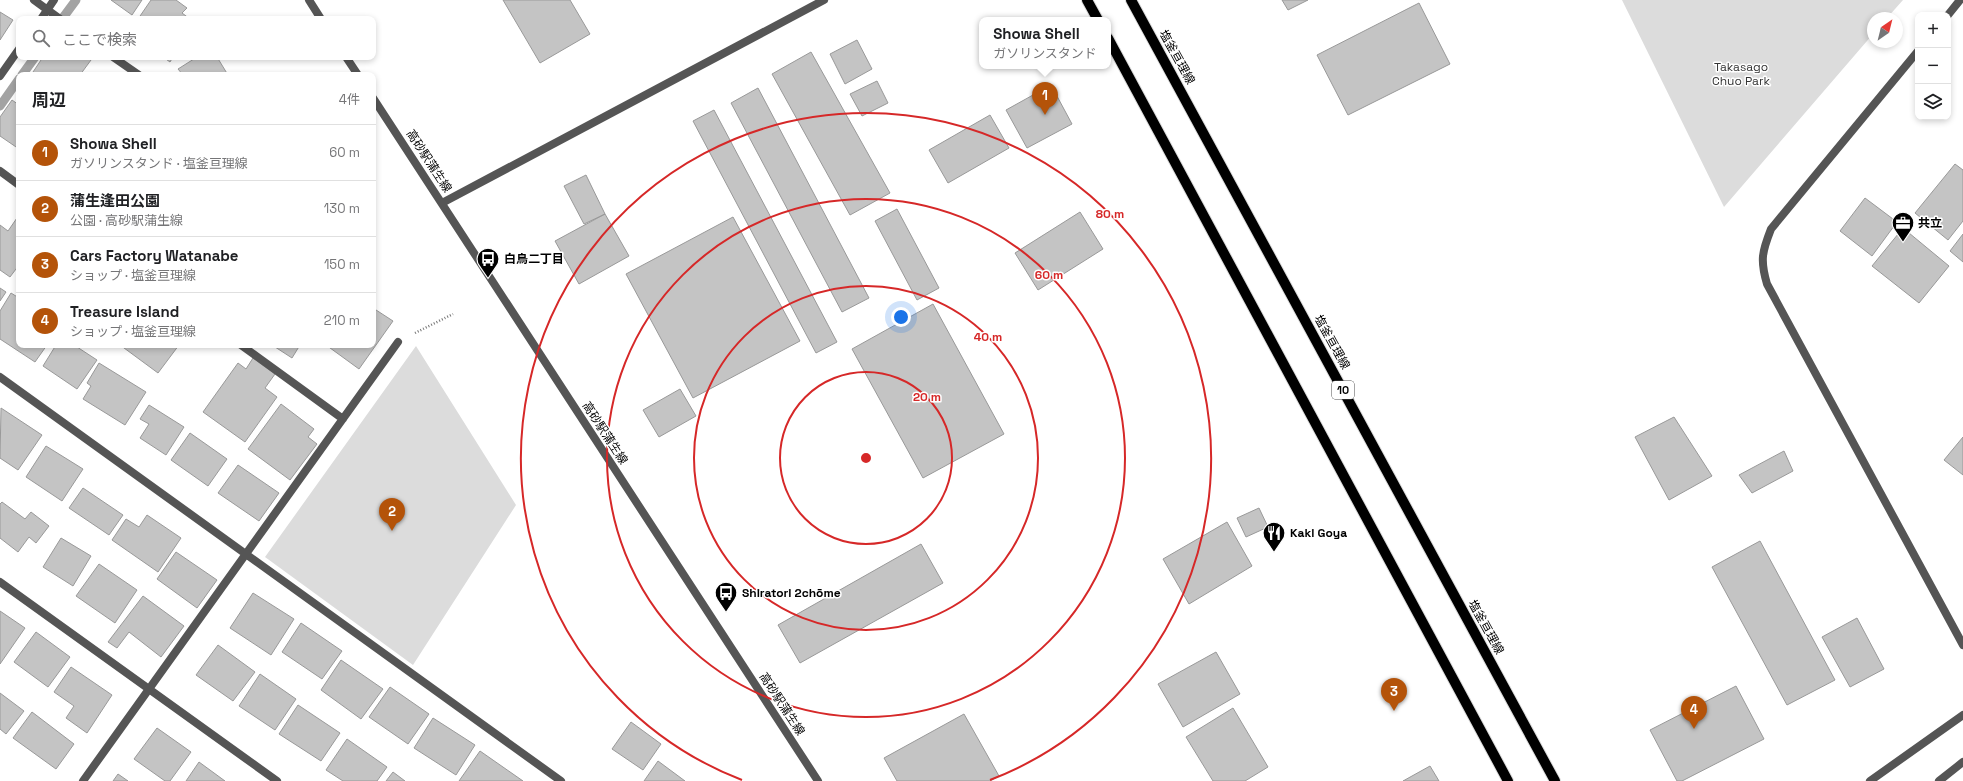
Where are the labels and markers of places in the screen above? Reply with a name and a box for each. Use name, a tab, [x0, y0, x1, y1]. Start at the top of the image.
pin: 1	[1032, 82, 1058, 115]
office icon: 共立	[1890, 210, 1916, 243]
place label: 共立	[1918, 215, 1942, 231]
bus stop icon: 白鳥二丁目	[475, 246, 501, 279]
place label: 白鳥二丁目	[504, 251, 564, 267]
centre of rings	[859, 451, 873, 465]
pin: 2	[379, 498, 405, 531]
restaurant icon: Kaki Goya	[1261, 520, 1287, 553]
place label: Kaki Goya	[1290, 525, 1347, 541]
bus stop icon: Shiratori 2chōme	[713, 580, 739, 613]
place label: Shiratori 2chōme	[742, 585, 841, 601]
pin: 3	[1381, 678, 1407, 711]
pin: 4	[1681, 696, 1707, 729]

